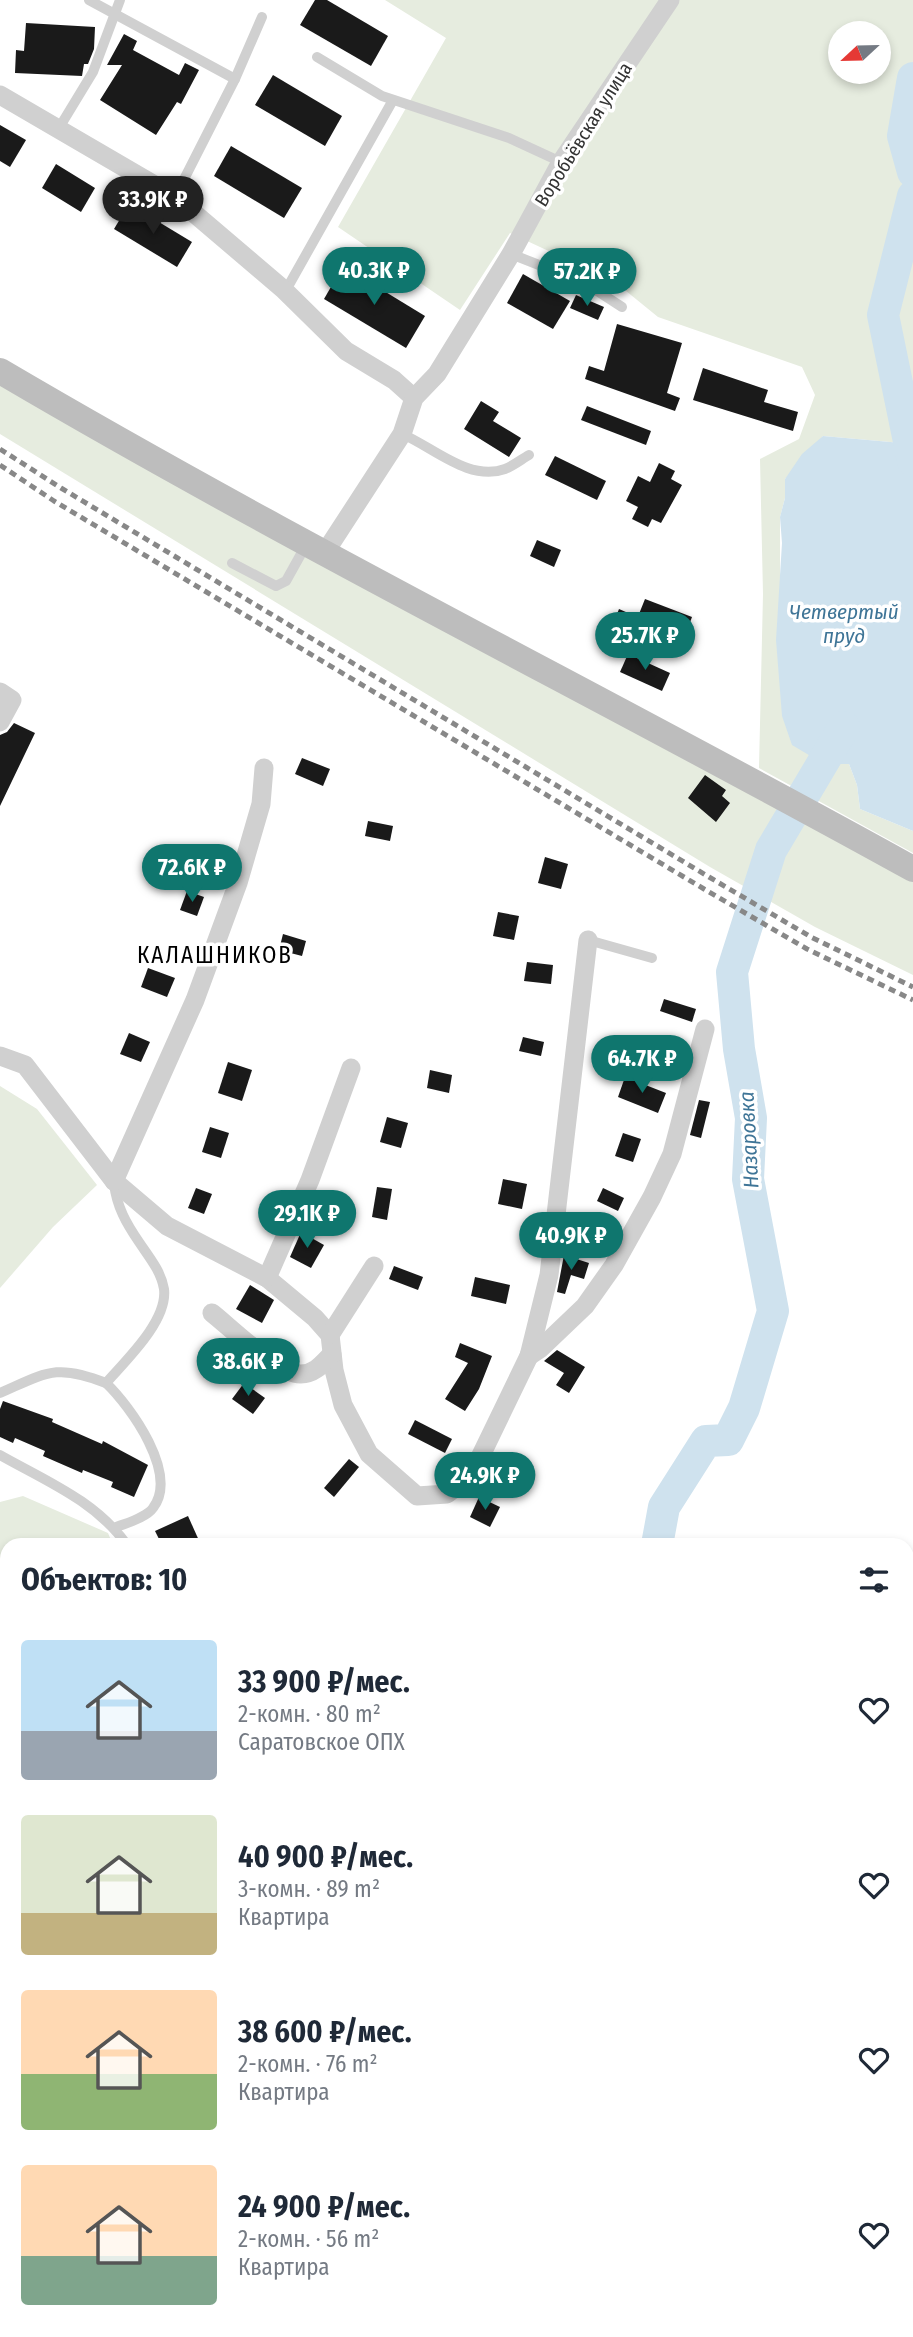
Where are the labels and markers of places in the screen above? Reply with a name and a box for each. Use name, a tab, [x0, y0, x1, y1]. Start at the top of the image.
pin: 33.9K ₽	[88, 176, 218, 236]
pin: 40.3K ₽	[309, 247, 439, 307]
pin: 57.2K ₽	[522, 248, 652, 308]
pin: 25.7K ₽	[580, 612, 710, 672]
pin: 72.6K ₽	[127, 844, 257, 904]
pin: 64.7K ₽	[577, 1036, 707, 1095]
pin: 29.1K ₽	[242, 1190, 372, 1250]
pin: 40.9K ₽	[506, 1212, 636, 1272]
pin: 38.6K ₽	[183, 1338, 313, 1398]
pin: 24.9K ₽	[420, 1452, 550, 1512]

